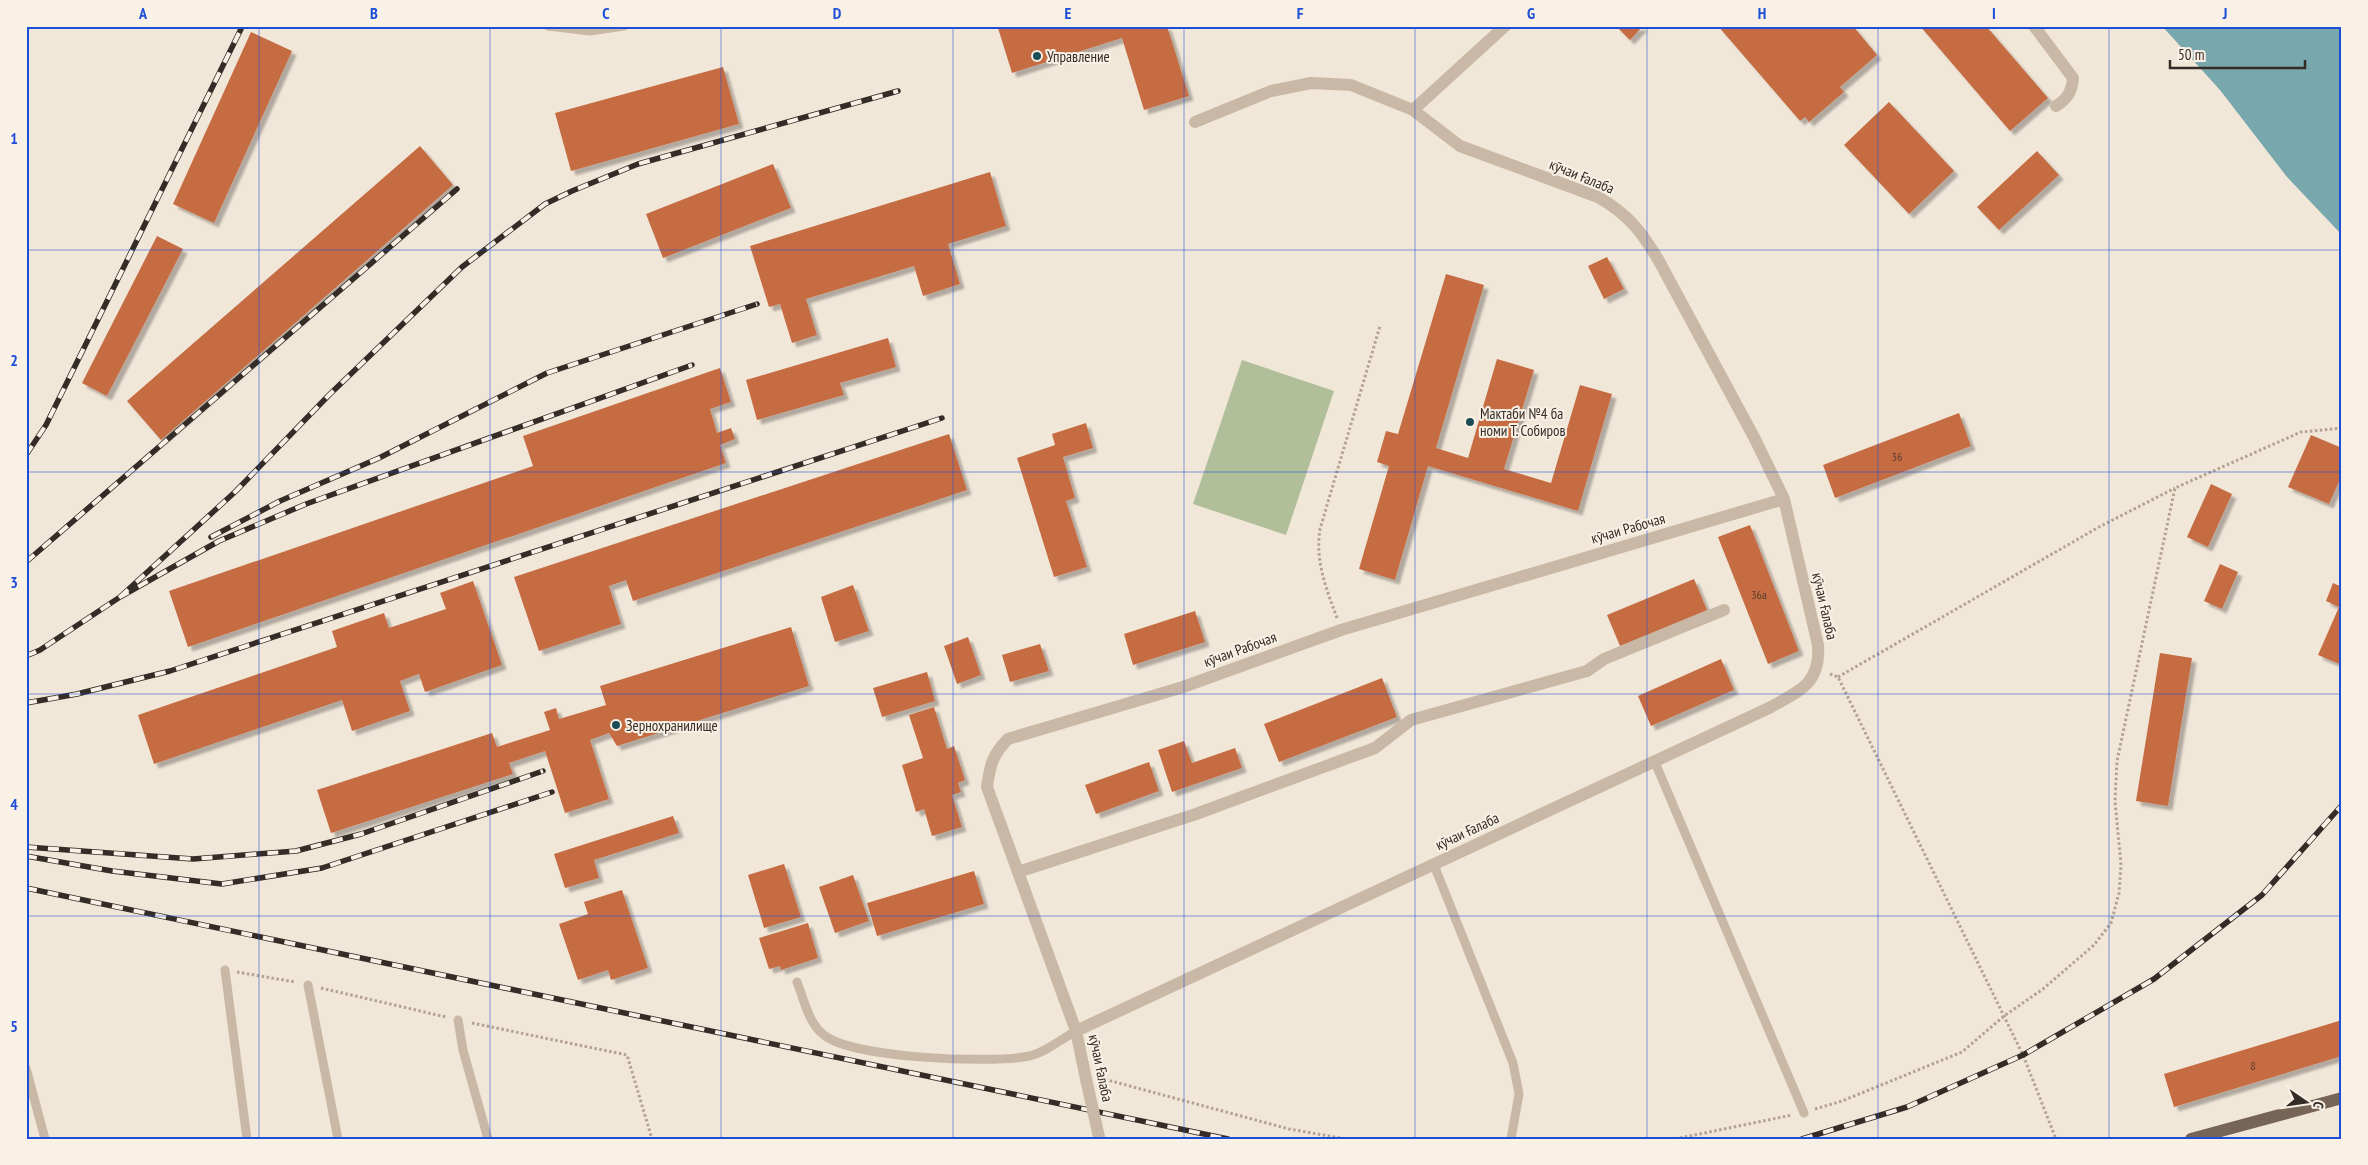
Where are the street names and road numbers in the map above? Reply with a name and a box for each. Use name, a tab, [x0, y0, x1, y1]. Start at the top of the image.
street label: кӯчаи Ғалаба	[1547, 154, 1617, 198]
street label: кӯчаи Рабочая	[1589, 508, 1667, 548]
street label: кӯчаи Ғалаба	[1808, 571, 1842, 641]
street label: кӯчаи Рабочая	[1201, 627, 1279, 671]
street label: кӯчаи Ғалаба	[1432, 808, 1502, 854]
street label: кӯчаи Ғалаба	[1085, 1033, 1117, 1103]

